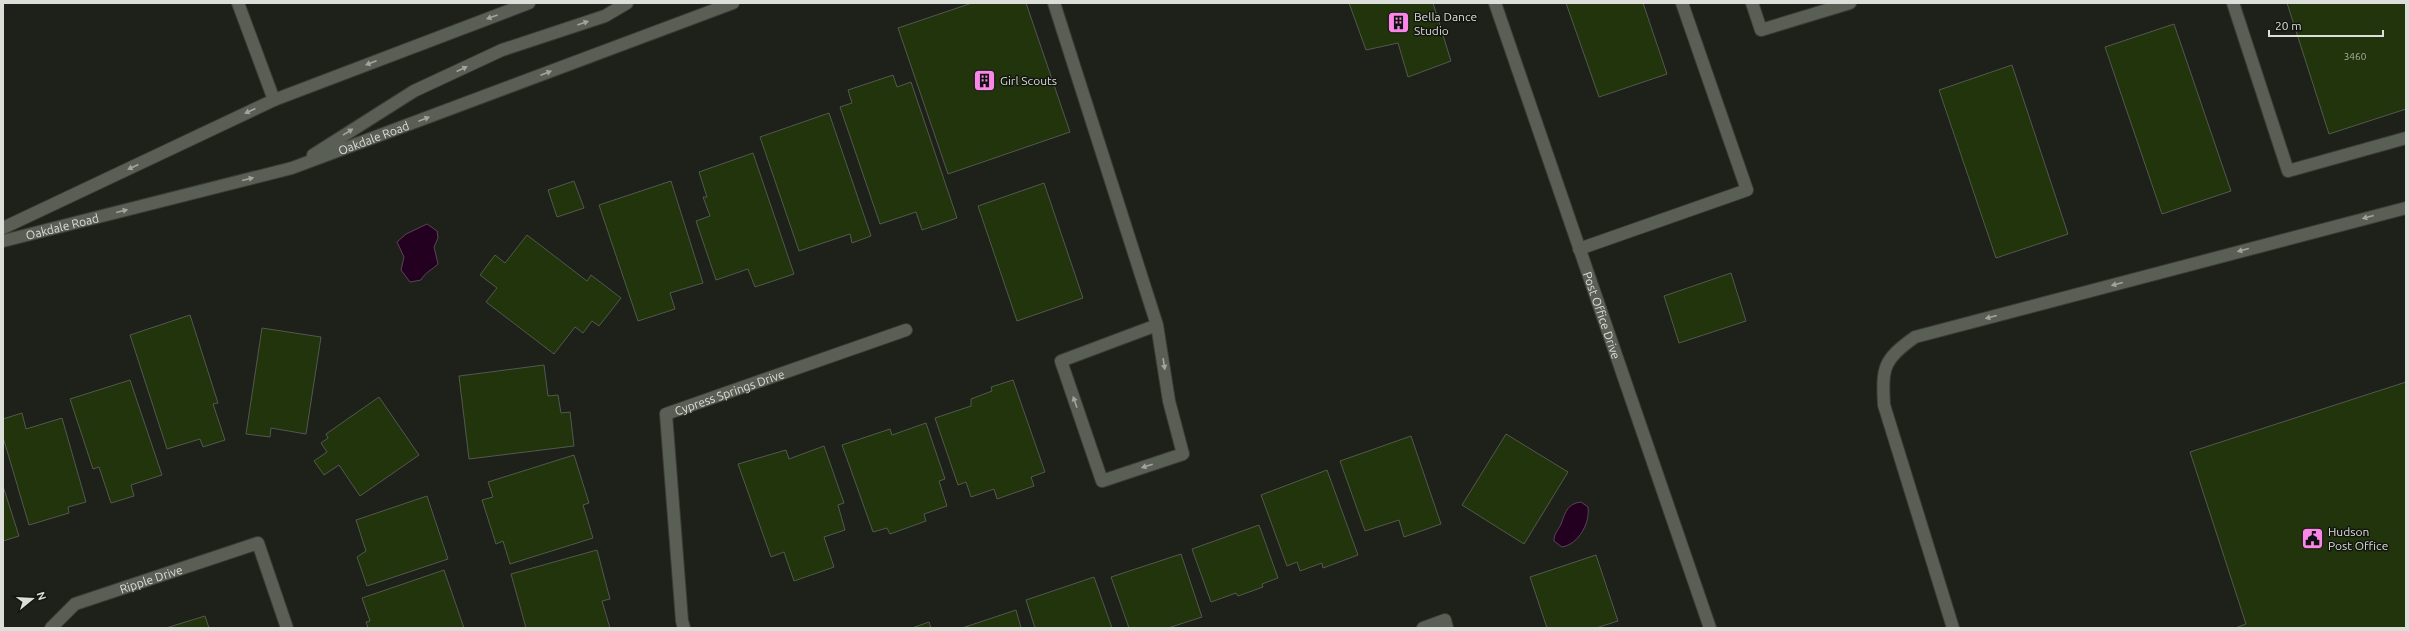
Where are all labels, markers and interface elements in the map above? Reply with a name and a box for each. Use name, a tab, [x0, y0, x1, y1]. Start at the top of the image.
building icon: Bella Dance Studio	[1385, 10, 1411, 36]
place label: Bella Dance Studio	[1414, 10, 1477, 37]
scale bar	[2269, 12, 2383, 38]
one-way arrow	[486, 14, 498, 20]
text: 20 m	[2275, 19, 2302, 32]
one-way arrow	[577, 20, 589, 26]
house number: 3460	[2344, 51, 2367, 62]
one-way arrow	[364, 61, 376, 67]
one-way arrow	[456, 66, 467, 72]
building icon: Girl Scouts	[971, 67, 997, 93]
one-way arrow	[540, 70, 552, 76]
place label: Girl Scouts	[1000, 74, 1057, 87]
one-way arrow	[245, 108, 256, 114]
one-way arrow	[419, 115, 431, 121]
street label: Oakdale Road	[336, 118, 411, 157]
one-way arrow	[342, 129, 354, 136]
one-way arrow	[127, 164, 138, 170]
one-way arrow	[242, 176, 255, 182]
one-way arrow	[116, 208, 128, 214]
street label: Oakdale Road	[24, 211, 100, 242]
one-way arrow	[2362, 214, 2374, 220]
one-way arrow	[2236, 248, 2249, 254]
street label: Post Office Drive	[1581, 270, 1623, 360]
one-way arrow	[2111, 281, 2123, 287]
one-way arrow	[1985, 314, 1997, 320]
one-way arrow	[1161, 358, 1167, 370]
street label: Cypress Springs Drive	[673, 367, 786, 417]
one-way arrow	[1072, 395, 1078, 407]
one-way arrow	[1140, 463, 1152, 469]
public building icon: Hudson Post Office	[2299, 525, 2325, 551]
place label: Hudson Post Office	[2328, 525, 2388, 552]
street label: Ripple Drive	[118, 562, 184, 595]
north arrow	[12, 579, 52, 619]
text: N	[35, 590, 48, 602]

